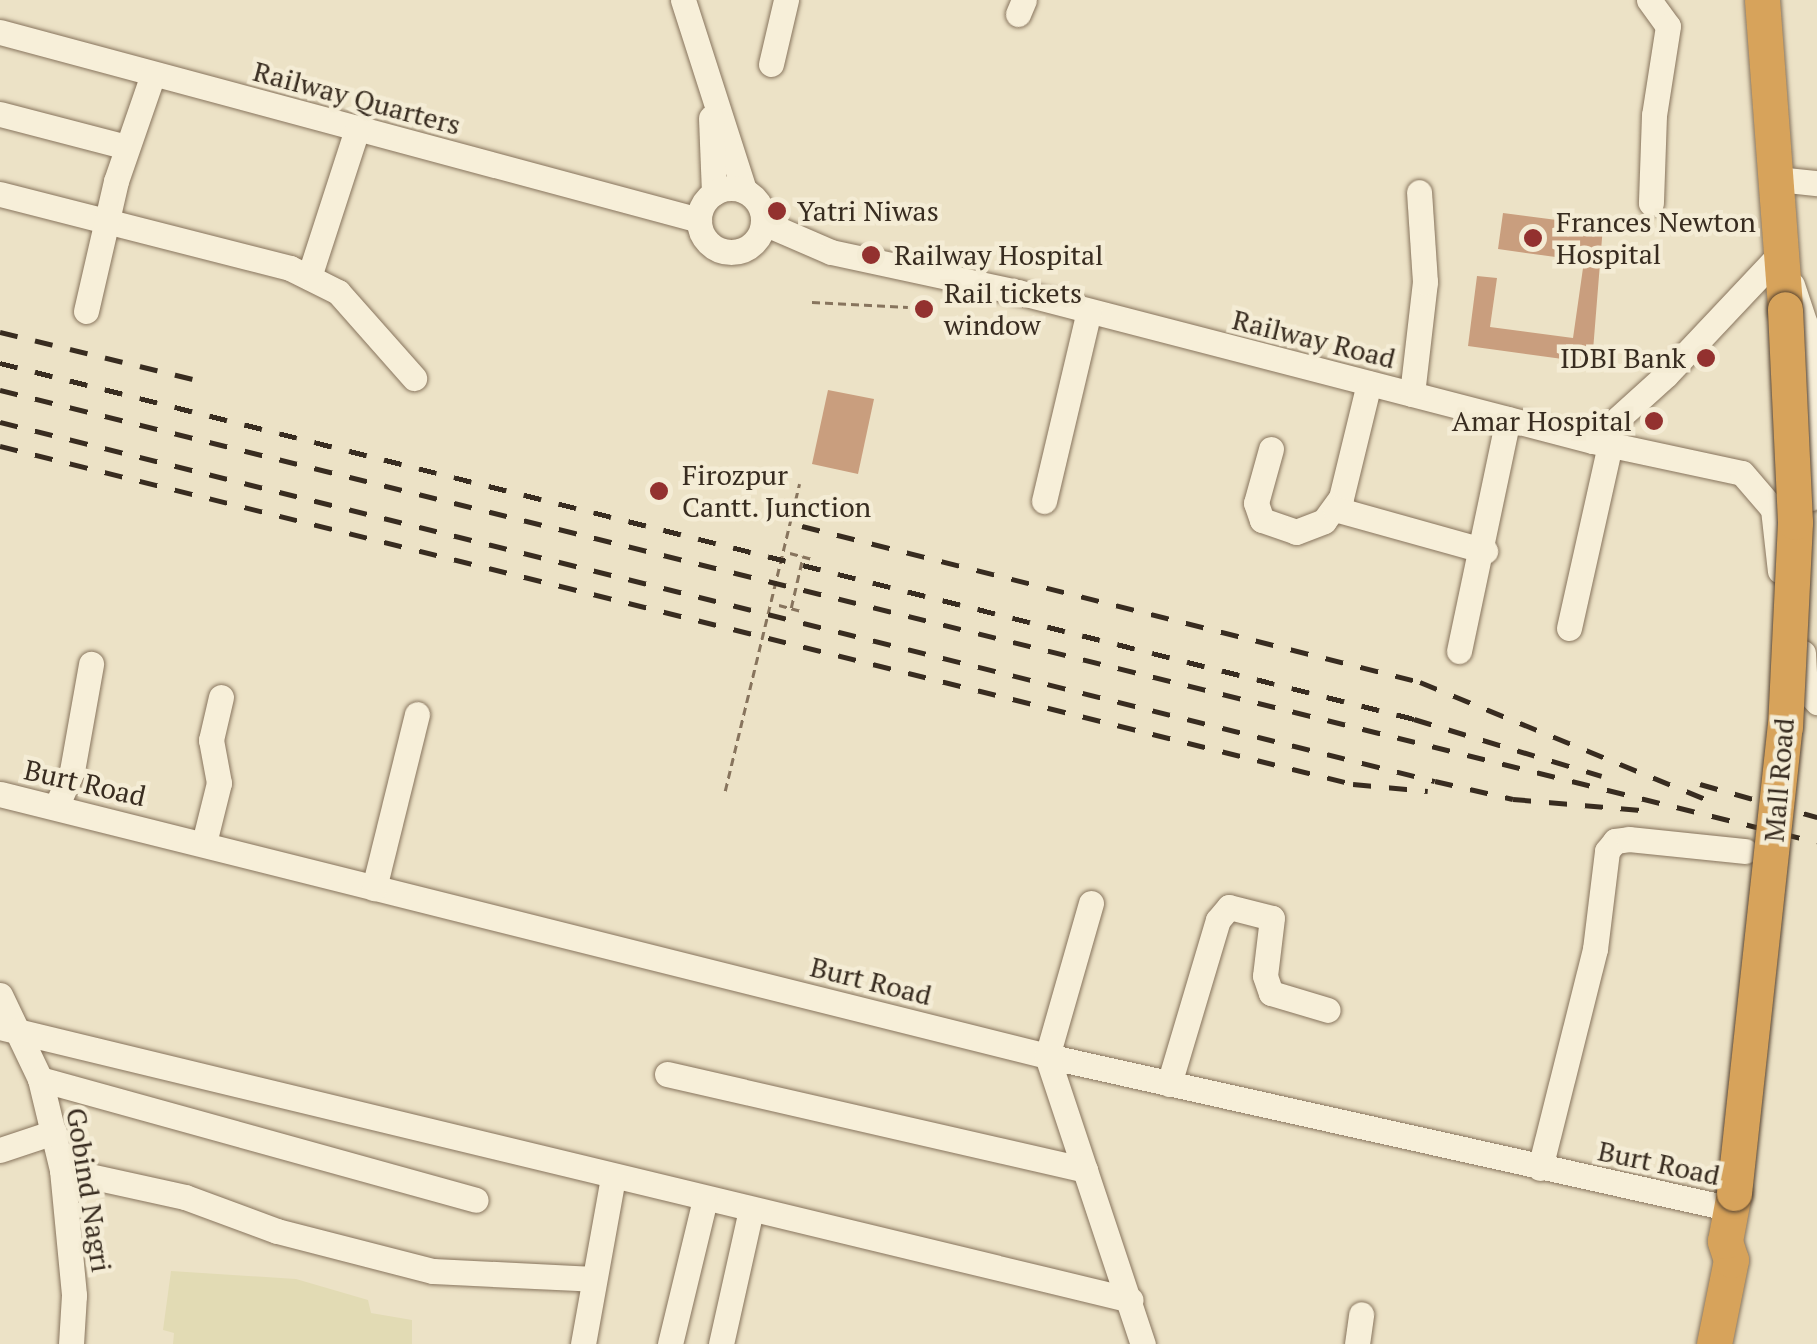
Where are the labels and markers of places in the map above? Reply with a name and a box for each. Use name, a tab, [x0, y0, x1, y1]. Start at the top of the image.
place label: Yatri Niwas	[797, 194, 939, 228]
marker: Yatri Niwas	[766, 200, 788, 222]
place label: Frances Newton Hospital	[1556, 205, 1756, 271]
marker: Frances Newton Hospital	[1520, 225, 1546, 251]
place label: Railway Hospital	[894, 238, 1104, 272]
marker: Railway Hospital	[858, 242, 884, 268]
place label: Rail tickets window	[944, 276, 1082, 342]
marker: Rail tickets window	[913, 298, 935, 320]
place label: IDBI Bank	[1560, 341, 1686, 375]
marker: IDBI Bank	[1695, 347, 1717, 369]
place label: Amar Hospital	[1452, 404, 1632, 438]
marker: Amar Hospital	[1641, 408, 1667, 434]
place label: Firozpur Cantt. Junction	[682, 458, 872, 524]
marker: Firozpur Cantt. Junction	[646, 478, 672, 504]

